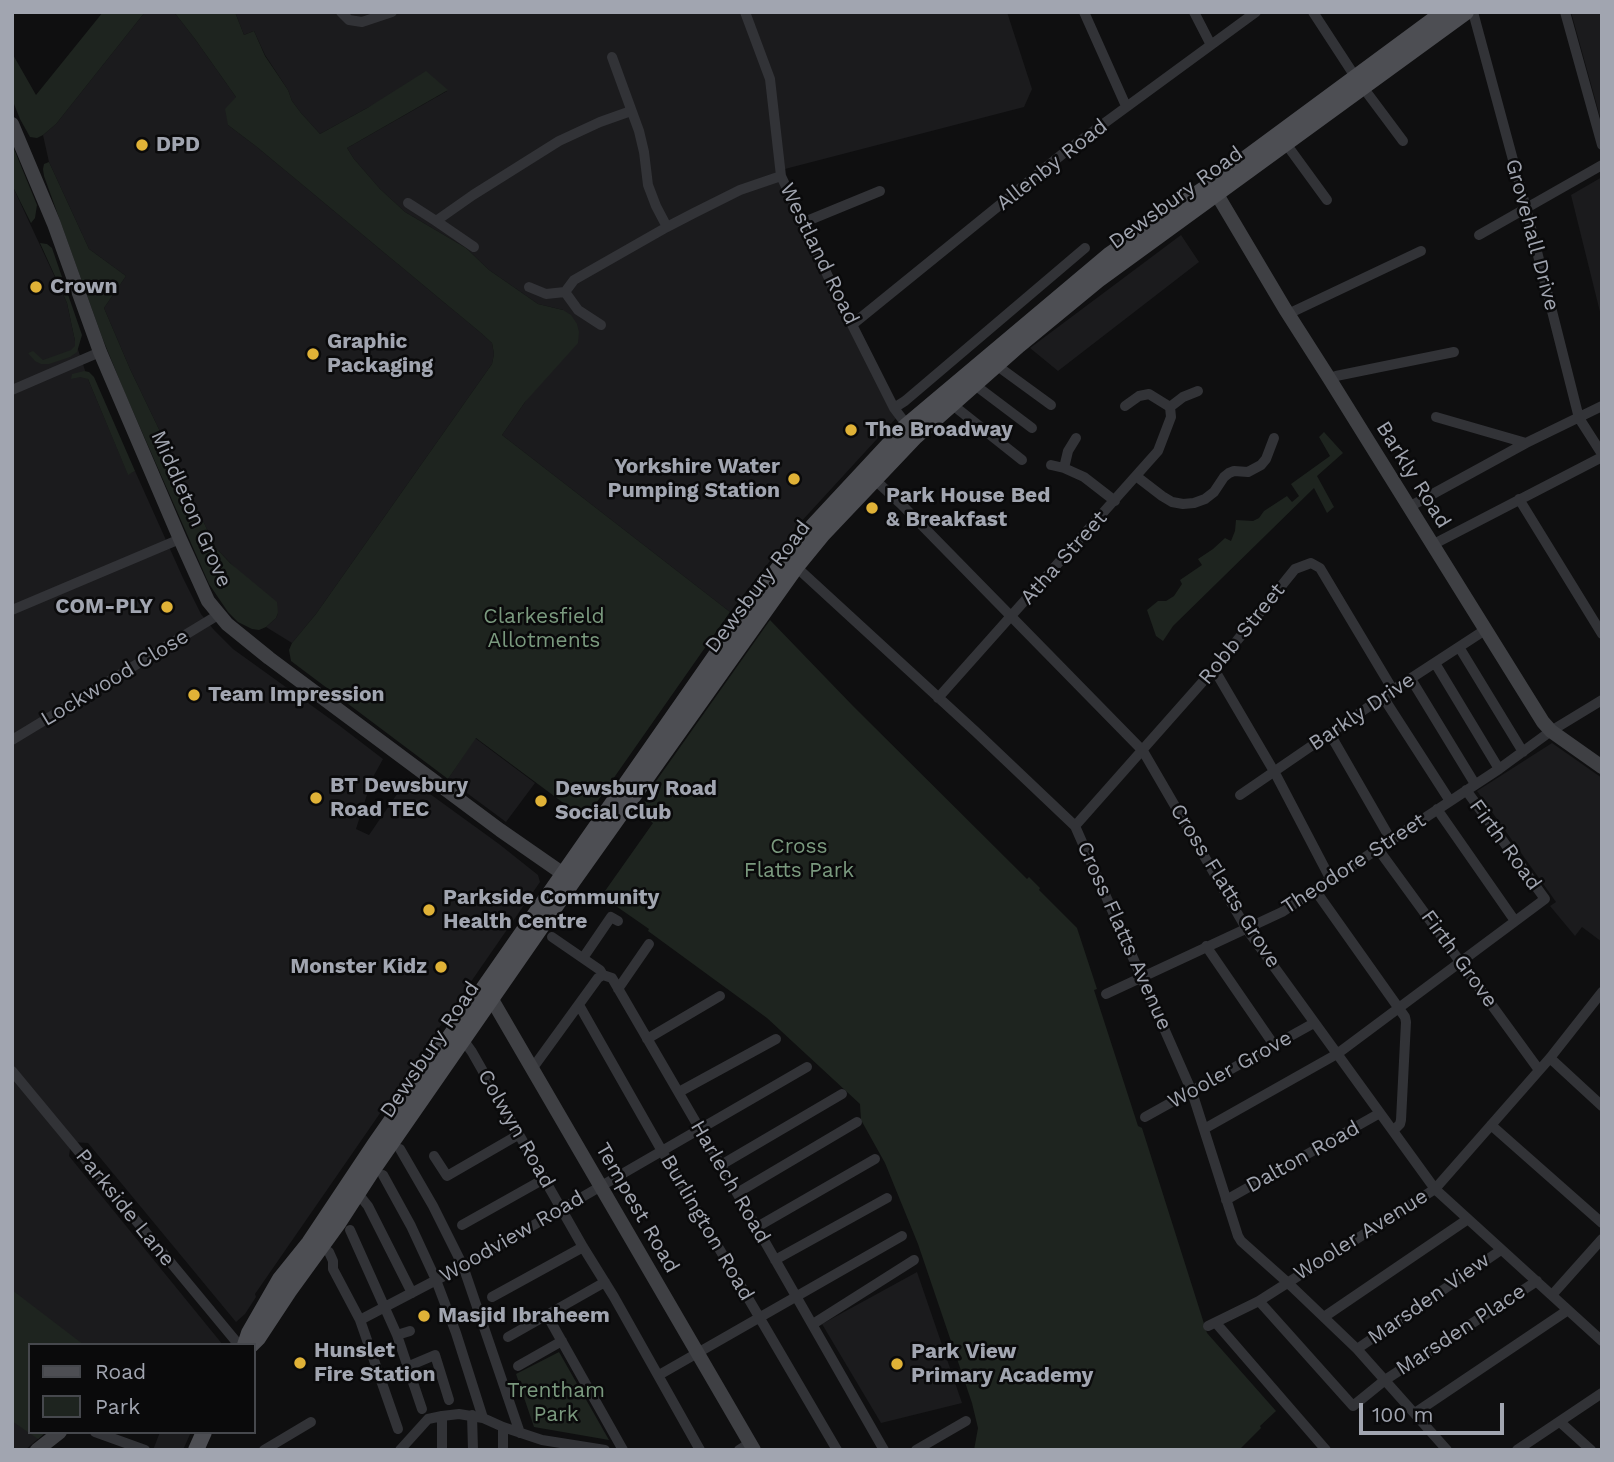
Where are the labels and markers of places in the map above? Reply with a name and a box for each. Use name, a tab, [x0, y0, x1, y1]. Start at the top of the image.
place label: DPD	[156, 132, 200, 158]
marker: DPD	[134, 137, 150, 153]
place label: Crown	[50, 274, 117, 300]
marker: Crown	[28, 279, 44, 295]
place label: Graphic Packaging	[327, 329, 433, 379]
marker: Graphic Packaging	[305, 346, 321, 362]
place label: The Broadway	[865, 417, 1013, 443]
marker: The Broadway	[843, 422, 859, 438]
place label: Yorkshire Water Pumping Station	[608, 454, 780, 504]
marker: Yorkshire Water Pumping Station	[786, 471, 802, 487]
place label: Park House Bed & Breakfast	[886, 483, 1050, 533]
marker: Park House Bed & Breakfast	[864, 500, 880, 516]
place label: COM-PLY	[55, 594, 153, 620]
marker: COM-PLY	[159, 599, 175, 615]
place label: Team Impression	[208, 682, 385, 708]
marker: Team Impression	[186, 687, 202, 703]
place label: BT Dewsbury Road TEC	[330, 773, 468, 823]
place label: Dewsbury Road Social Club	[555, 776, 717, 826]
marker: BT Dewsbury Road TEC	[308, 790, 324, 806]
marker: Dewsbury Road Social Club	[533, 793, 549, 809]
place label: Parkside Community Health Centre	[443, 885, 659, 935]
marker: Parkside Community Health Centre	[421, 902, 437, 918]
place label: Monster Kidz	[290, 954, 427, 980]
marker: Monster Kidz	[433, 959, 449, 975]
place label: Masjid Ibraheem	[438, 1303, 610, 1329]
marker: Masjid Ibraheem	[416, 1308, 432, 1324]
place label: Hunslet Fire Station	[314, 1338, 436, 1388]
place label: Park View Primary Academy	[911, 1339, 1093, 1389]
marker: Hunslet Fire Station	[292, 1355, 308, 1371]
marker: Park View Primary Academy	[889, 1356, 905, 1372]

